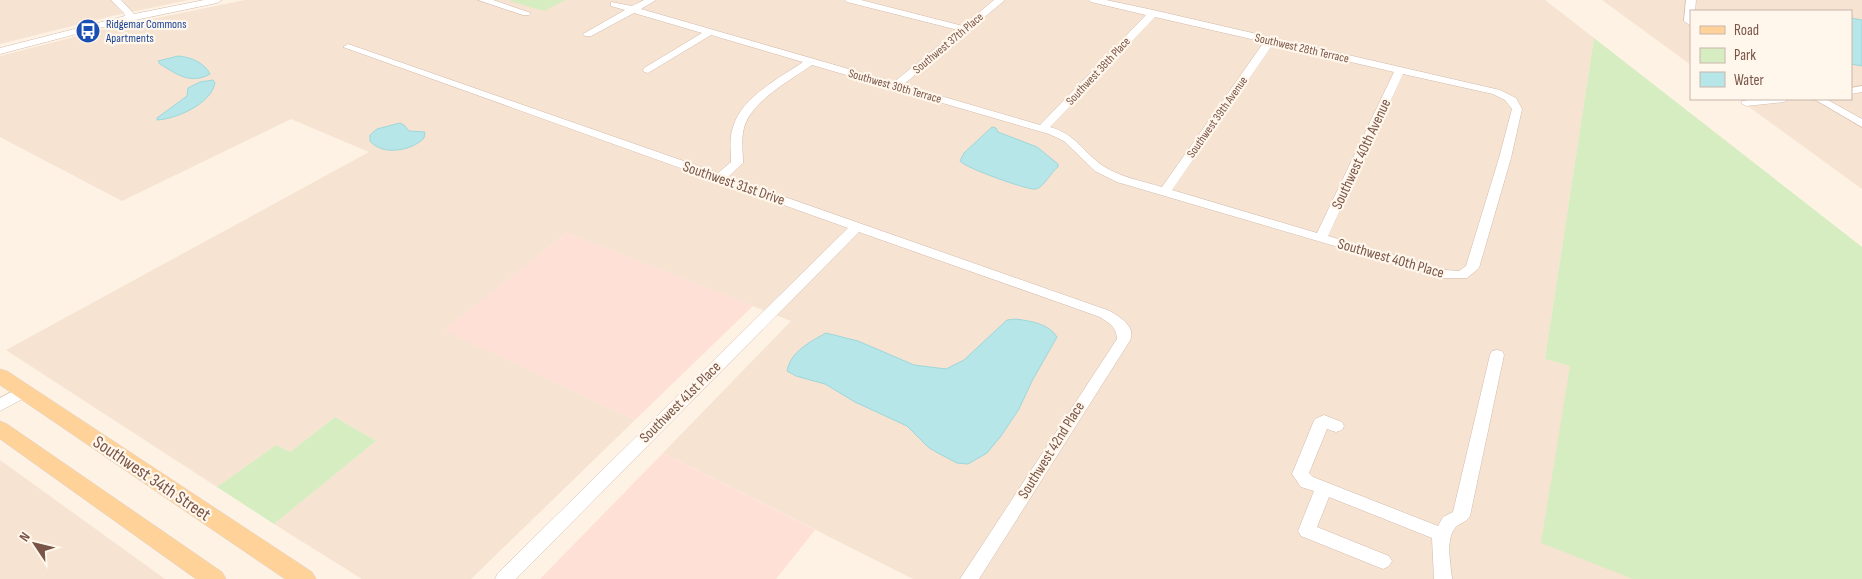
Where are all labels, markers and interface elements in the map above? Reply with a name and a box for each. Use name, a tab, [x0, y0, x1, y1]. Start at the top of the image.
street label: Southwest 37th Place	[910, 9, 987, 77]
legend	[1690, 10, 1852, 100]
place label: Ridgemar Commons Apartments	[105, 17, 187, 46]
bus stop icon: Ridgemar Commons Apartments	[75, 18, 101, 44]
text: Road	[1734, 21, 1759, 40]
street label: Southwest 28th Terrace	[1253, 30, 1351, 67]
street label: Southwest 38th Place	[1063, 34, 1134, 109]
text: Park	[1734, 46, 1756, 65]
street label: Southwest 30th Terrace	[847, 66, 943, 107]
text: Water	[1734, 71, 1765, 90]
street label: Southwest 39th Avenue	[1184, 74, 1251, 161]
street label: Southwest 40th Avenue	[1328, 96, 1395, 212]
street label: Southwest 31st Drive	[680, 157, 787, 210]
street label: Southwest 40th Place	[1335, 234, 1446, 283]
street label: Southwest 41st Place	[636, 358, 725, 447]
street label: Southwest 42nd Place	[1014, 398, 1089, 502]
street label: Southwest 34th Street	[89, 431, 215, 526]
north arrow	[10, 519, 60, 569]
text: N	[16, 529, 34, 545]

